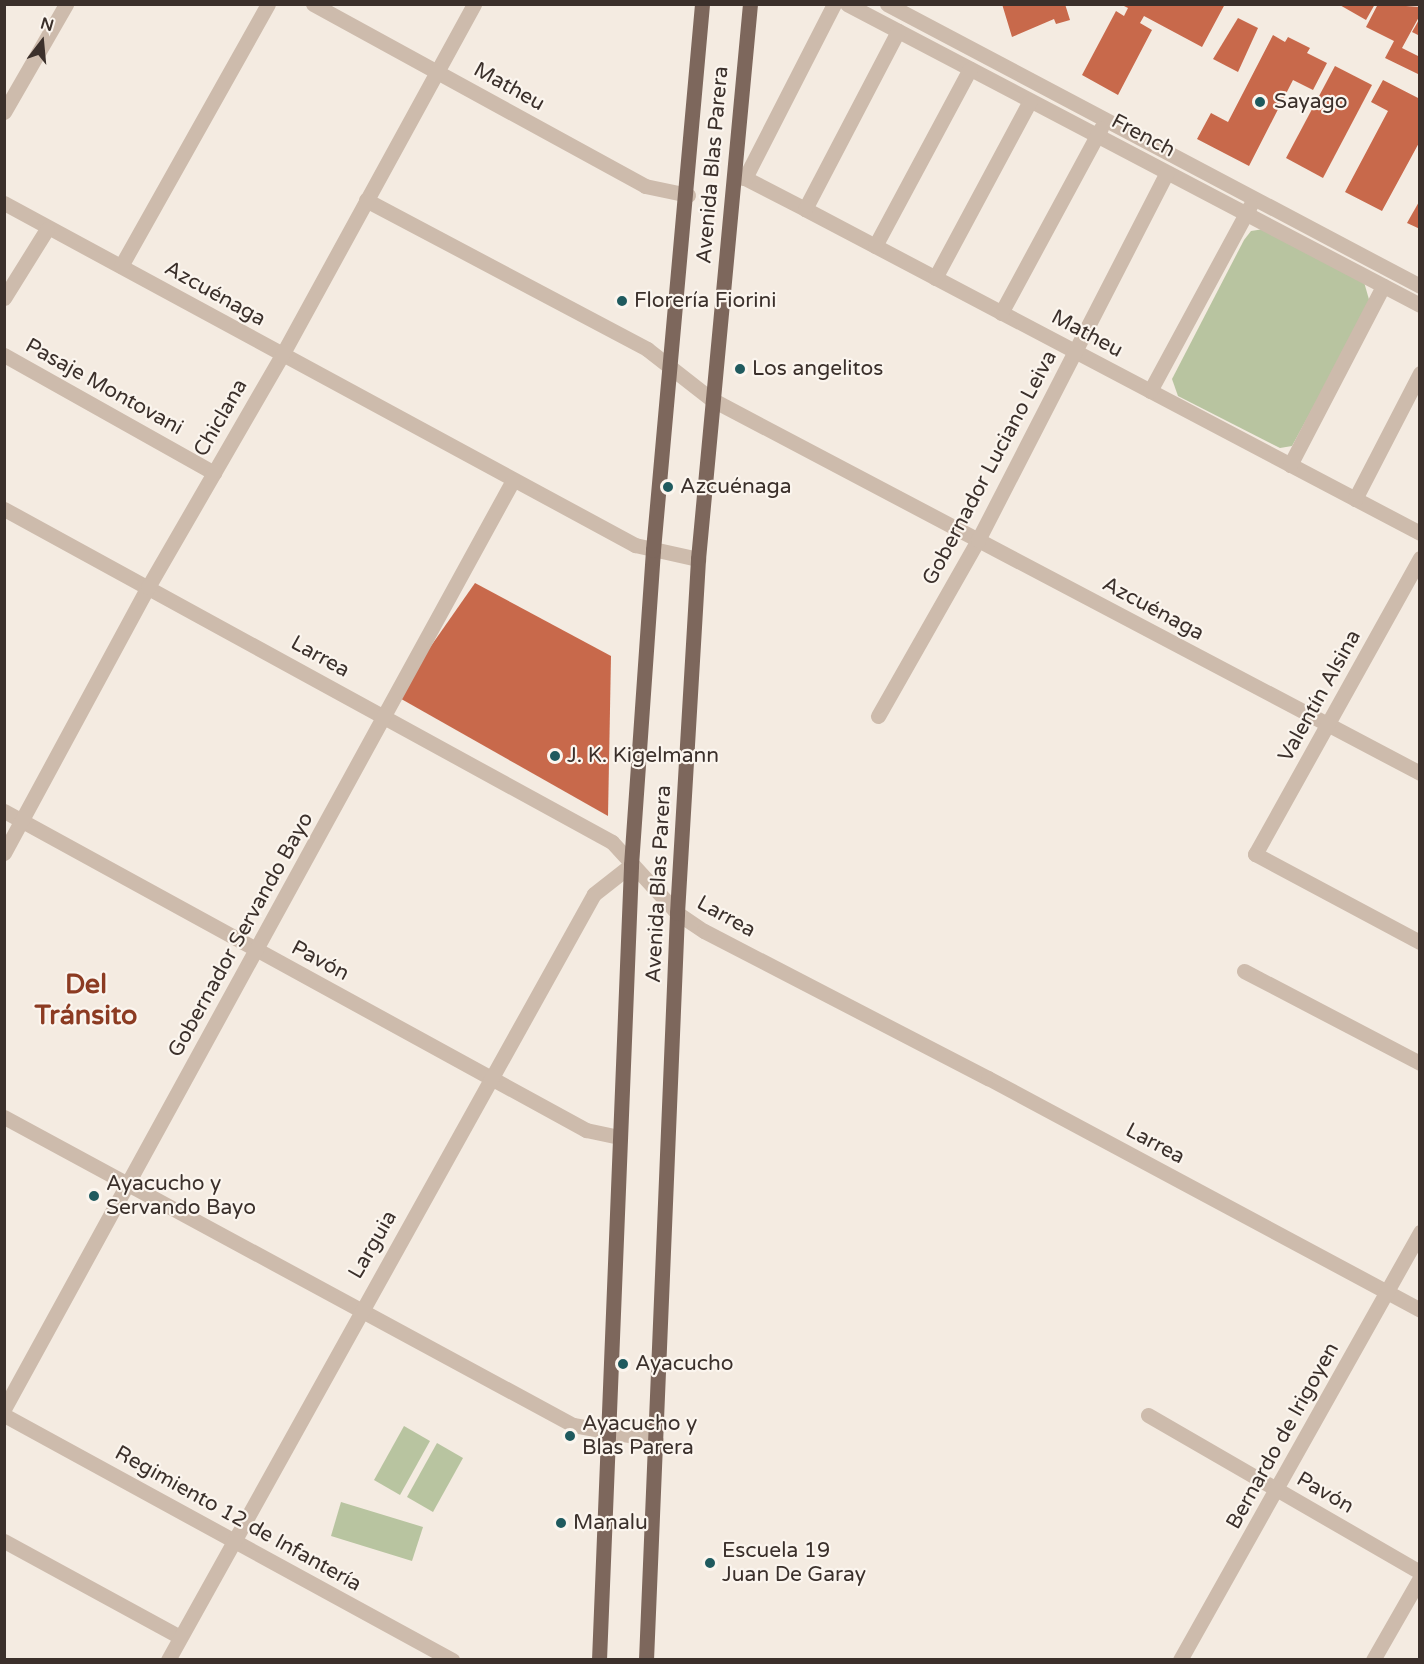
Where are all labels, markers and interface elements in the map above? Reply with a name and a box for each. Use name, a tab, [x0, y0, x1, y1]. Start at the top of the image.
north arrow	[12, 12, 72, 72]
text: N	[38, 13, 56, 36]
street label: Matheu	[469, 57, 549, 117]
street label: Avenida Blas Parera	[692, 65, 734, 265]
place label: Sayago	[1274, 89, 1348, 115]
marker: Sayago	[1251, 93, 1269, 111]
street label: French	[1107, 109, 1179, 163]
street label: Azcuénaga	[160, 256, 270, 332]
place label: Florería Fiorini	[634, 288, 777, 314]
marker: Florería Fiorini	[615, 294, 629, 308]
street label: Matheu	[1047, 305, 1127, 363]
street label: Pasaje Montovani	[21, 333, 187, 441]
street label: Gobernador Luciano Leiva	[917, 346, 1063, 590]
place label: Los angelitos	[752, 356, 883, 382]
marker: Los angelitos	[733, 362, 747, 376]
street label: Chiclana	[189, 375, 253, 461]
place label: Azcuénaga	[680, 474, 792, 500]
marker: Azcuénaga	[661, 480, 675, 494]
street label: Azcuénaga	[1098, 572, 1208, 646]
street label: Valentín Alsina	[1273, 626, 1367, 766]
street label: Larrea	[286, 631, 354, 683]
place label: J. K. Kigelmann	[567, 743, 719, 769]
marker: J. K. Kigelmann	[548, 749, 562, 763]
street label: Avenida Blas Parera	[641, 784, 677, 984]
street label: Gobernador Servando Bayo	[163, 808, 319, 1062]
street label: Larrea	[692, 891, 760, 943]
street label: Pavón	[287, 935, 353, 987]
district label: Del Tránsito	[34, 968, 138, 1031]
street label: Larrea	[1121, 1118, 1189, 1170]
place label: Ayacucho y Servando Bayo	[106, 1171, 256, 1221]
marker: Ayacucho y Servando Bayo	[87, 1189, 101, 1203]
street label: Larguia	[343, 1206, 403, 1284]
street label: Bernardo de Irigoyen	[1221, 1338, 1345, 1534]
place label: Ayacucho	[635, 1351, 734, 1377]
marker: Ayacucho	[616, 1357, 630, 1371]
place label: Ayacucho y Blas Parera	[582, 1411, 697, 1461]
marker: Ayacucho y Blas Parera	[563, 1429, 577, 1443]
street label: Regimiento 12 de Infantería	[110, 1441, 366, 1597]
street label: Pavón	[1292, 1467, 1358, 1519]
place label: Manalu	[573, 1510, 648, 1536]
marker: Manalu	[554, 1516, 568, 1530]
place label: Escuela 19 Juan De Garay	[722, 1538, 866, 1588]
marker: Escuela 19 Juan De Garay	[703, 1556, 717, 1570]

